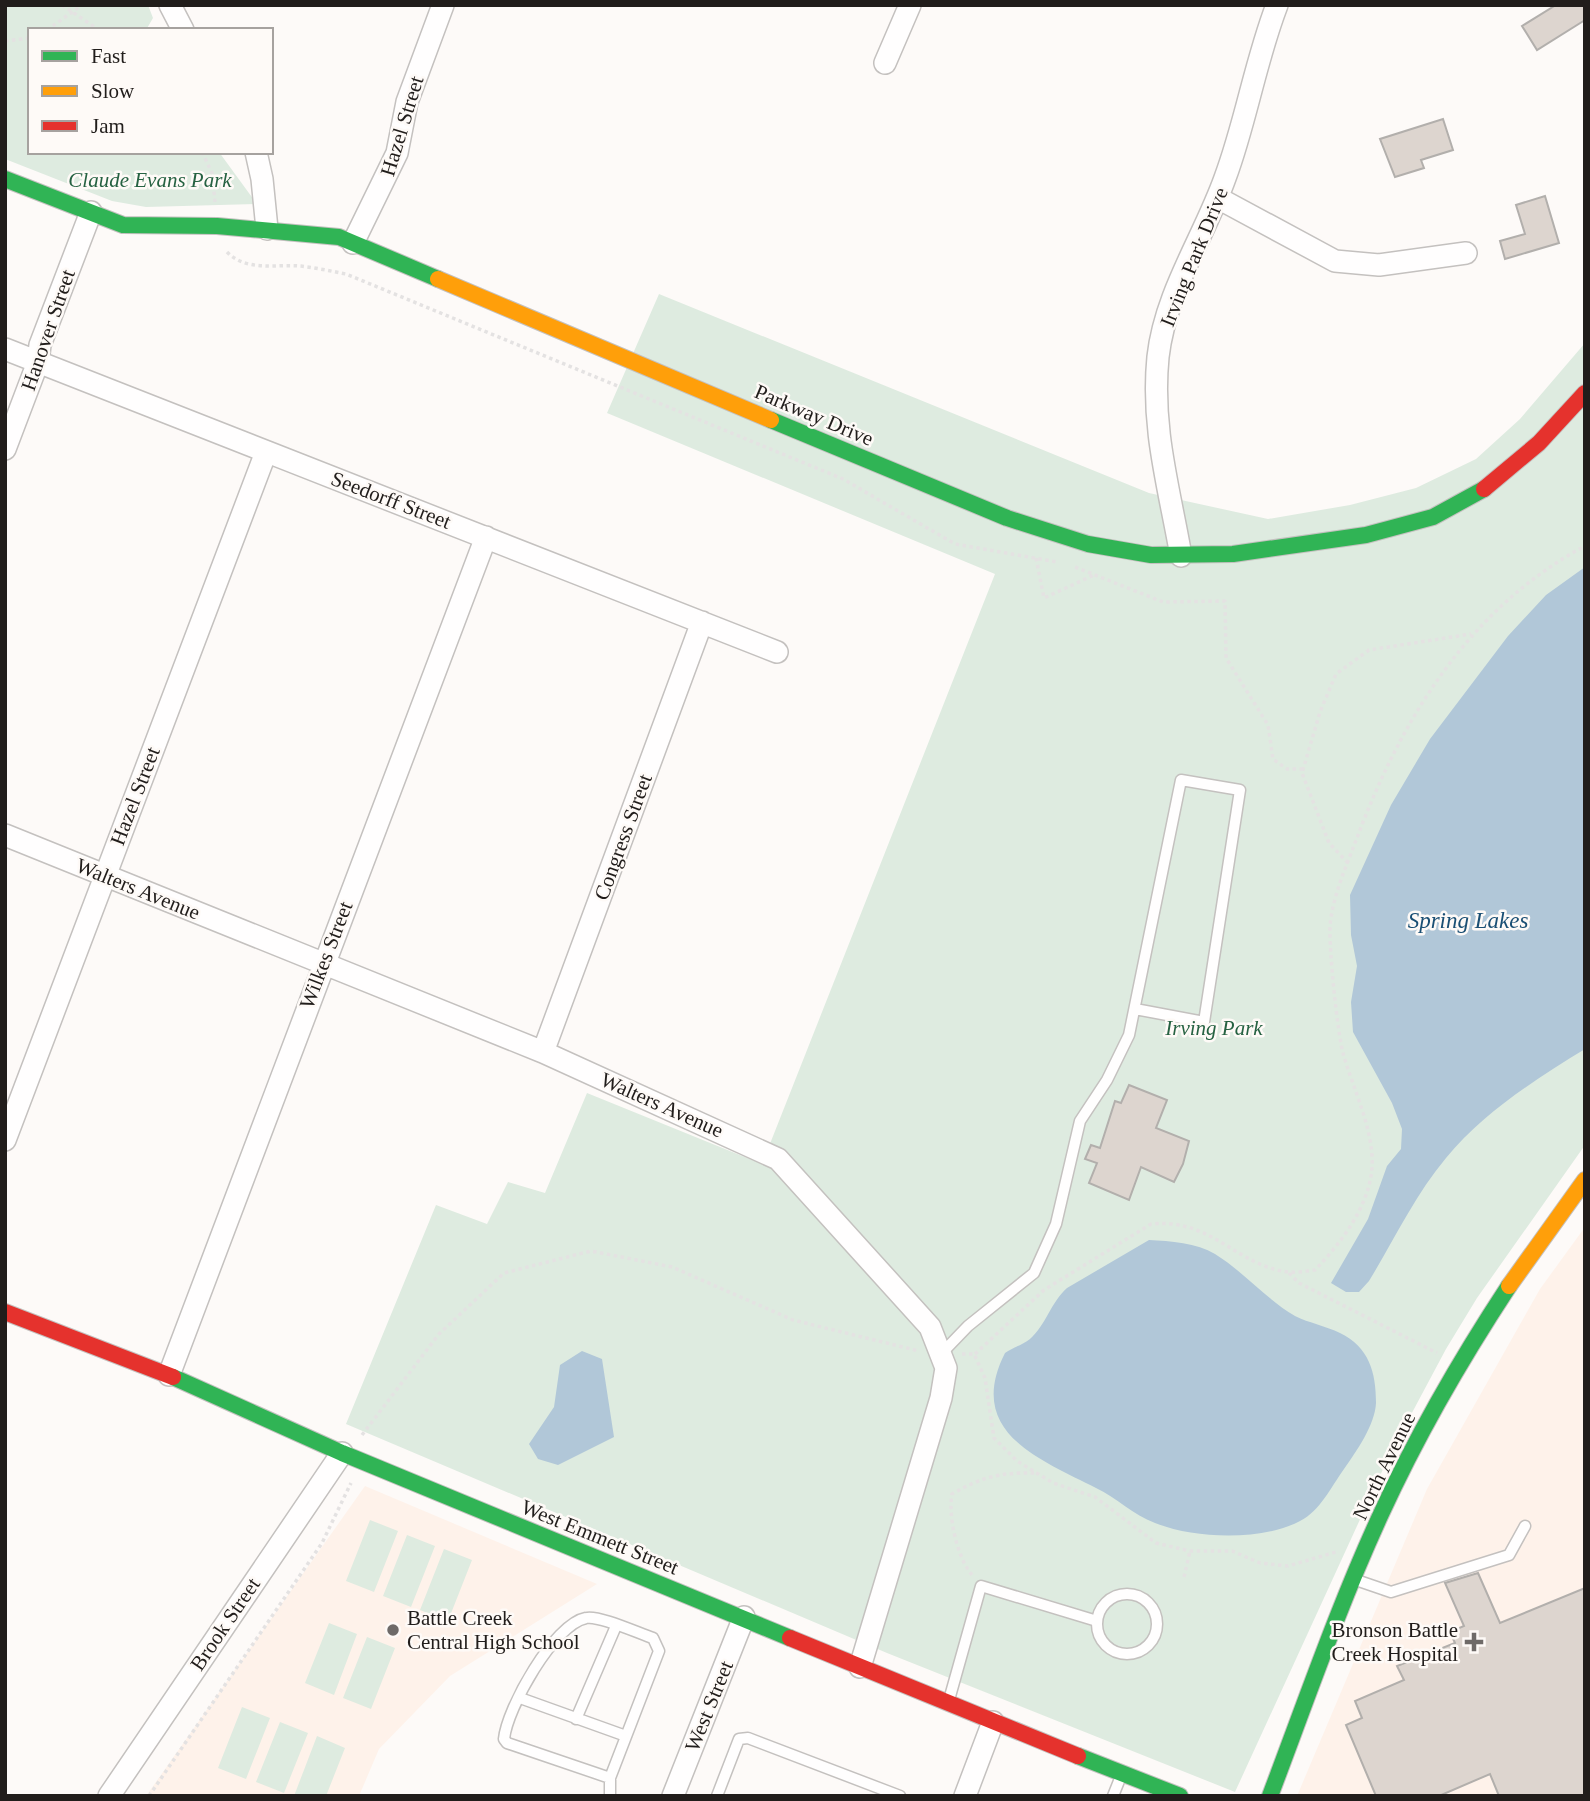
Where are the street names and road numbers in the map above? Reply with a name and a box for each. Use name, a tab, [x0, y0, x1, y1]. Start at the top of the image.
street label: Hazel Street	[375, 73, 429, 179]
street label: Irving Park Drive	[1155, 184, 1233, 330]
street label: Hanover Street	[16, 266, 80, 394]
street label: Parkway Drive	[751, 379, 877, 451]
street label: Seedorff Street	[328, 466, 454, 534]
street label: Hazel Street	[105, 743, 165, 848]
street label: Congress Street	[589, 771, 657, 903]
street label: Walters Avenue	[73, 853, 203, 925]
street label: Wilkes Street	[295, 898, 357, 1012]
street label: Walters Avenue	[597, 1067, 727, 1143]
street label: North Avenue	[1348, 1408, 1420, 1524]
street label: West Emmett Street	[518, 1495, 682, 1580]
street label: Brook Street	[185, 1573, 265, 1675]
street label: West Street	[680, 1657, 738, 1755]

